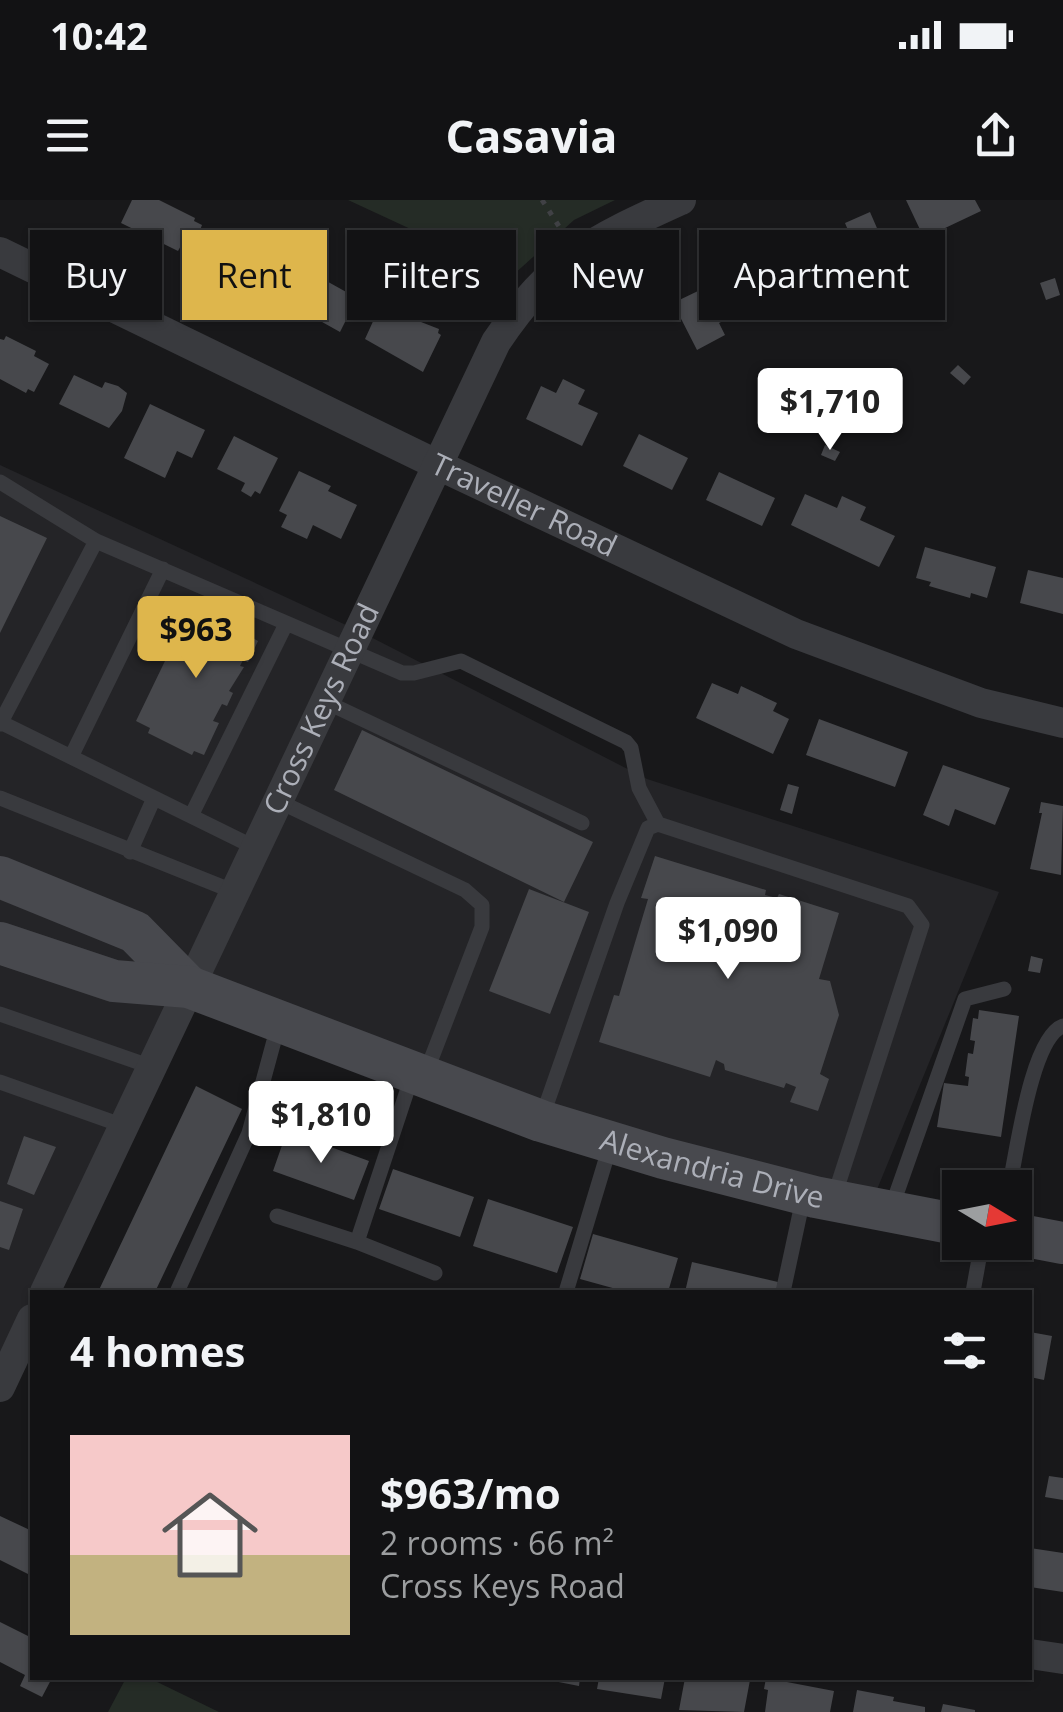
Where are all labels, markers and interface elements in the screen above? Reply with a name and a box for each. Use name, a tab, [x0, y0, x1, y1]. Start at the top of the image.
text: 10:42	[50, 9, 148, 61]
text: Casavia	[446, 105, 617, 166]
icon: menu	[40, 108, 95, 163]
icon: share	[968, 108, 1023, 163]
chip: Buy	[30, 230, 162, 320]
chip: Rent	[182, 230, 327, 320]
chip: Filters	[347, 230, 516, 320]
chip: New	[536, 230, 679, 320]
chip: Apartment	[699, 230, 945, 320]
pin: $1,710	[749, 368, 911, 453]
text: $1,710	[780, 379, 880, 422]
street label: Traveller Road	[425, 443, 624, 566]
pin: $963	[137, 596, 255, 681]
street label: Cross Keys Road	[253, 596, 388, 821]
text: $963	[159, 607, 233, 650]
pin: $1,090	[647, 897, 809, 982]
text: $1,090	[678, 908, 778, 951]
pin: $1,810	[240, 1081, 402, 1166]
text: $1,810	[271, 1092, 371, 1135]
street label: Alexandria Drive	[596, 1118, 828, 1217]
north arrow	[942, 1170, 1032, 1260]
map controls	[942, 1170, 1032, 1260]
text: 4 homes	[70, 1322, 245, 1379]
icon: filters	[937, 1323, 992, 1378]
text: $963/mo	[380, 1464, 561, 1521]
icon: home	[150, 1475, 270, 1595]
text: 2 rooms · 66 m²	[380, 1521, 614, 1564]
text: Cross Keys Road	[380, 1564, 625, 1607]

